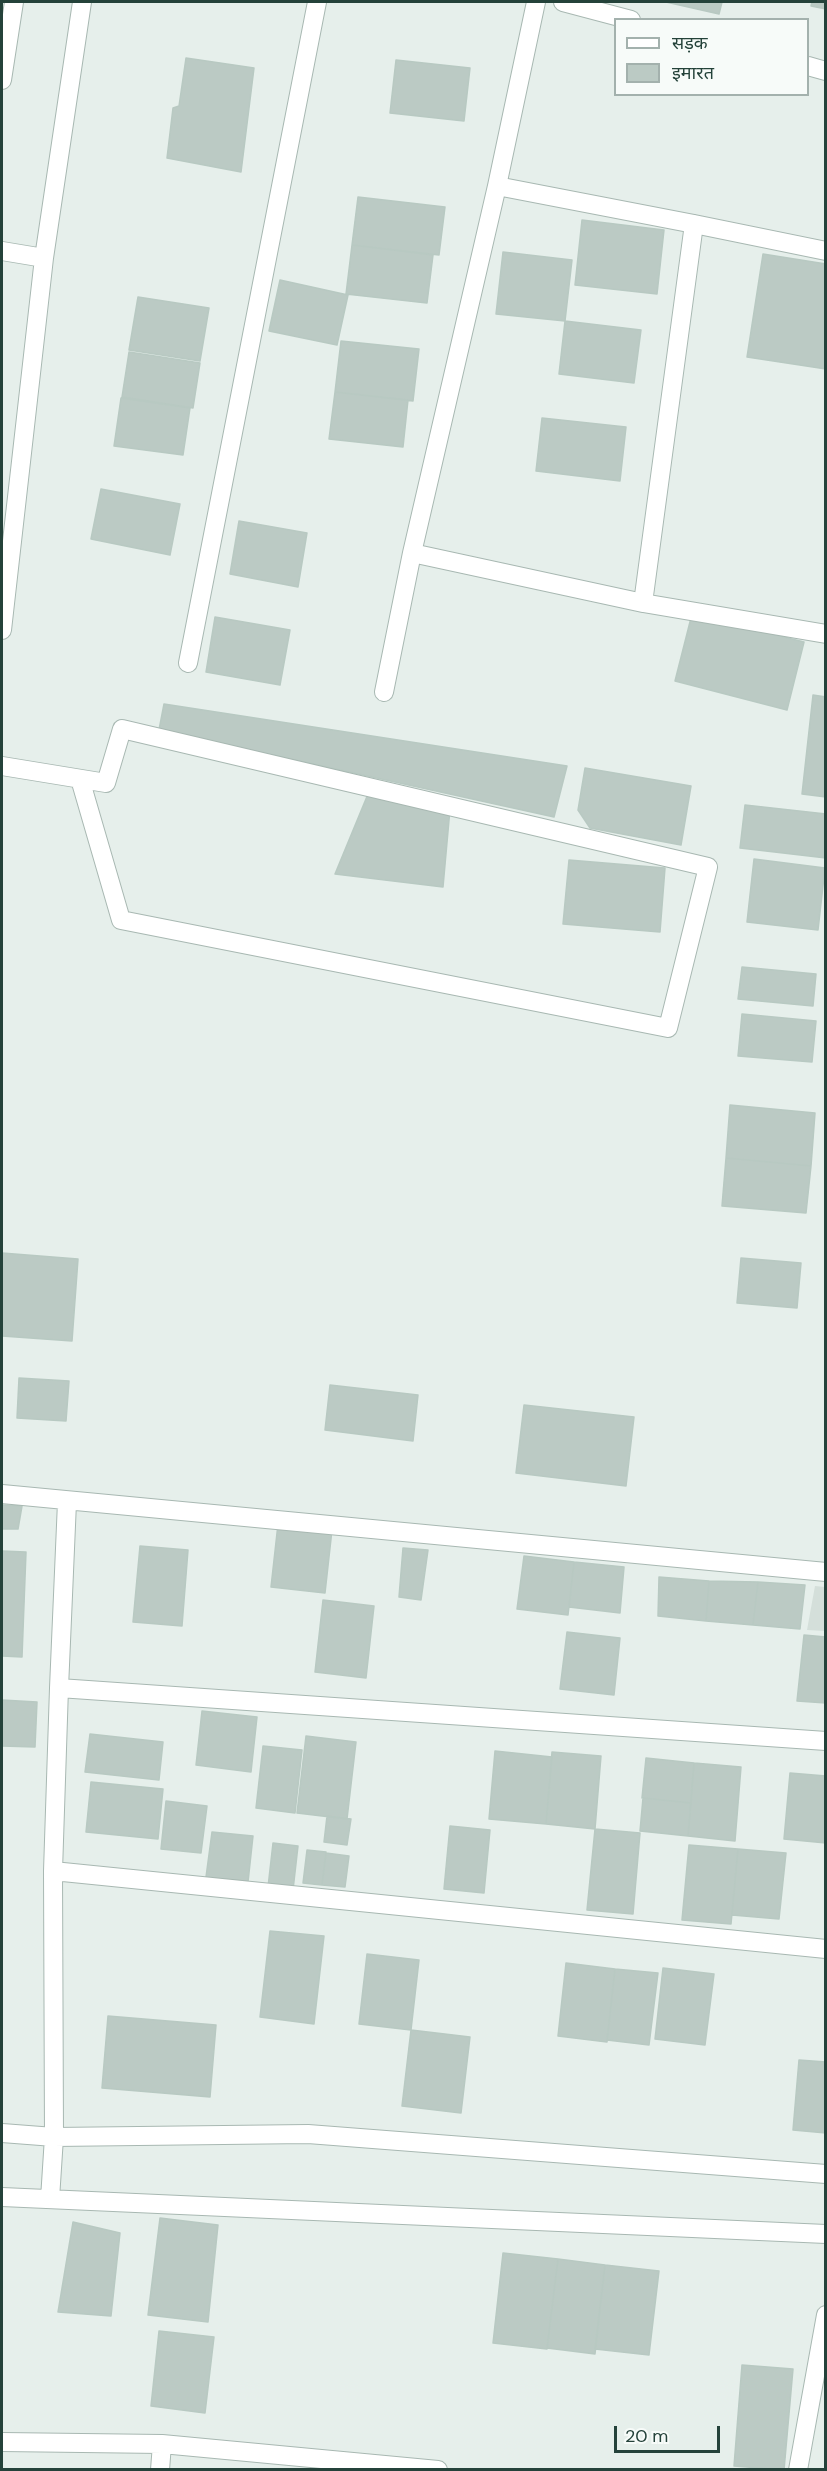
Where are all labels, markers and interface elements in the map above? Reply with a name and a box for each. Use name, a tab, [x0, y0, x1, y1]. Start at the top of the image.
legend	[614, 18, 809, 96]
text: सड़क	[672, 31, 708, 55]
text: इमारत	[672, 61, 714, 85]
scale bar	[617, 2414, 724, 2452]
text: 20 m	[625, 2424, 668, 2448]

